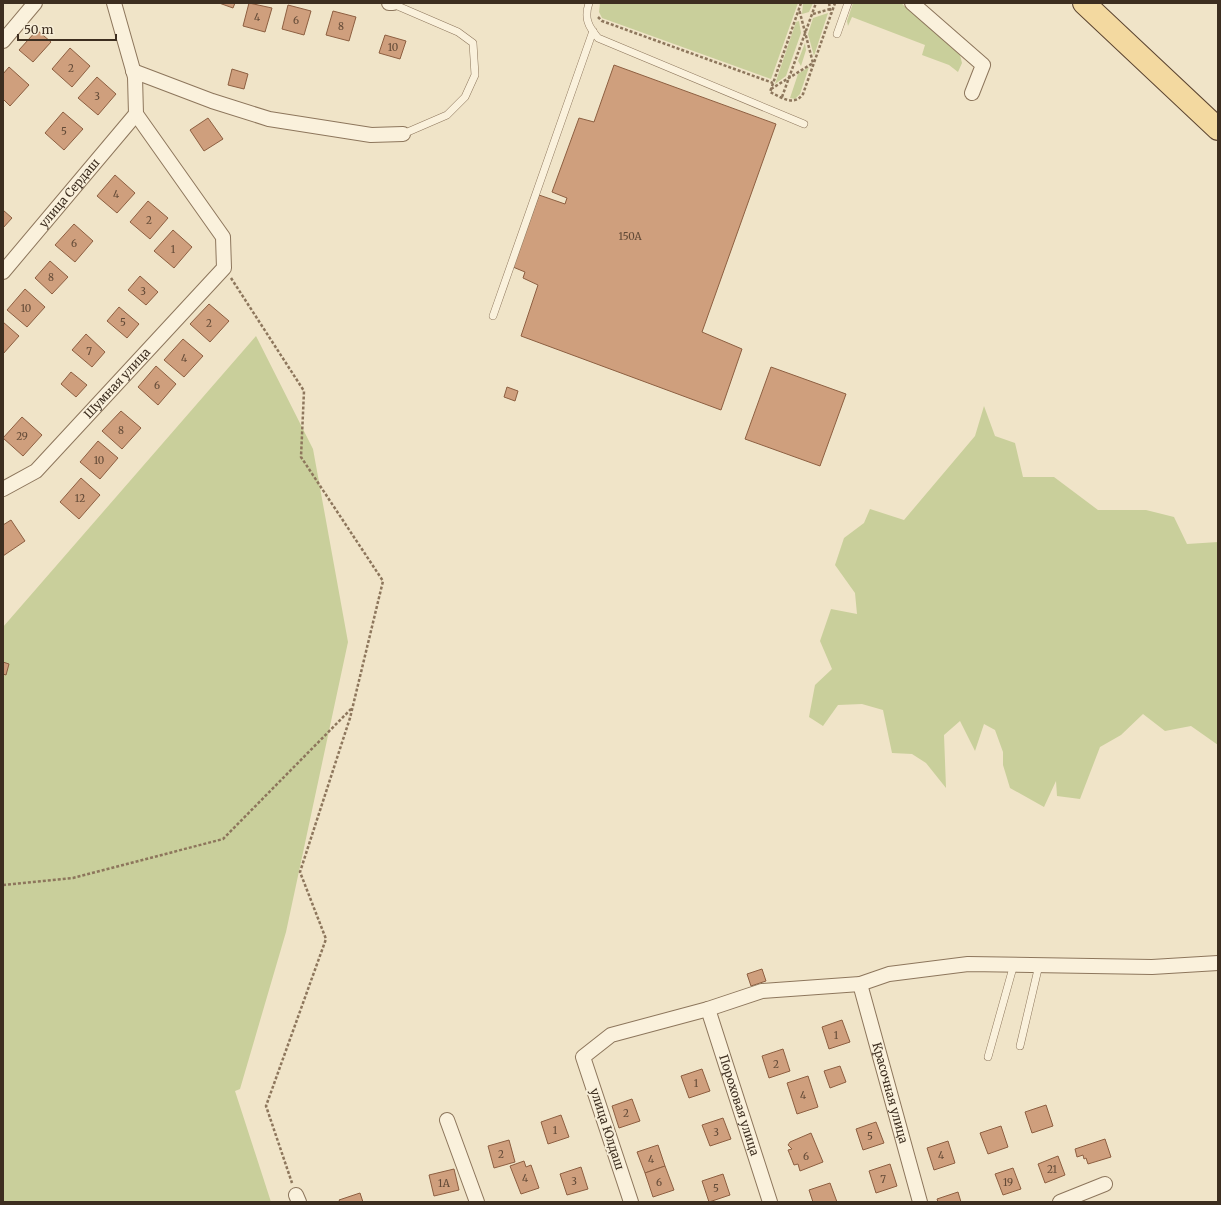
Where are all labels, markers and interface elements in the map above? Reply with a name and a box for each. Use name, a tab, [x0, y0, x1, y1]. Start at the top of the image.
house number: 4	[254, 11, 260, 24]
house number: 6	[293, 14, 299, 27]
scale bar	[18, 16, 116, 42]
house number: 8	[338, 20, 344, 33]
text: 50 m	[24, 22, 53, 37]
house number: 10	[388, 41, 398, 54]
house number: 2	[68, 62, 74, 75]
house number: 3	[94, 90, 100, 103]
house number: 5	[61, 125, 67, 138]
street label: улица Сердаш	[35, 155, 103, 231]
house number: 4	[113, 188, 119, 201]
house number: 2	[146, 214, 152, 227]
house number: 150А	[618, 230, 642, 243]
house number: 6	[71, 237, 77, 250]
house number: 1	[171, 243, 176, 256]
house number: 8	[48, 271, 54, 284]
house number: 3	[140, 285, 146, 298]
house number: 10	[21, 302, 31, 315]
house number: 5	[120, 316, 126, 329]
house number: 2	[206, 317, 212, 330]
street label: Шумная улица	[80, 344, 154, 422]
house number: 7	[86, 345, 92, 358]
house number: 4	[181, 352, 187, 365]
house number: 6	[154, 379, 160, 392]
house number: 8	[118, 424, 124, 437]
house number: 29	[16, 430, 28, 443]
house number: 10	[94, 454, 104, 467]
house number: 12	[75, 492, 85, 505]
house number: 1	[834, 1029, 839, 1042]
street label: Красочная улица	[869, 1041, 912, 1146]
street label: Пороховая улица	[716, 1053, 763, 1158]
house number: 2	[773, 1058, 779, 1071]
house number: 1	[694, 1077, 699, 1090]
street label: улица Юлдаш	[587, 1086, 628, 1172]
house number: 4	[800, 1089, 806, 1102]
house number: 2	[623, 1107, 629, 1120]
house number: 1	[553, 1124, 558, 1137]
house number: 3	[713, 1126, 719, 1139]
house number: 5	[867, 1130, 873, 1143]
house number: 2	[498, 1148, 504, 1161]
house number: 4	[938, 1149, 944, 1162]
house number: 6	[803, 1150, 809, 1163]
house number: 4	[648, 1153, 654, 1166]
house number: 21	[1047, 1163, 1058, 1176]
house number: 4	[522, 1172, 528, 1185]
house number: 7	[880, 1173, 886, 1186]
house number: 3	[571, 1175, 577, 1188]
house number: 6	[656, 1176, 662, 1189]
house number: 19	[1003, 1176, 1013, 1189]
house number: 1А	[438, 1177, 451, 1190]
house number: 5	[713, 1182, 719, 1195]

